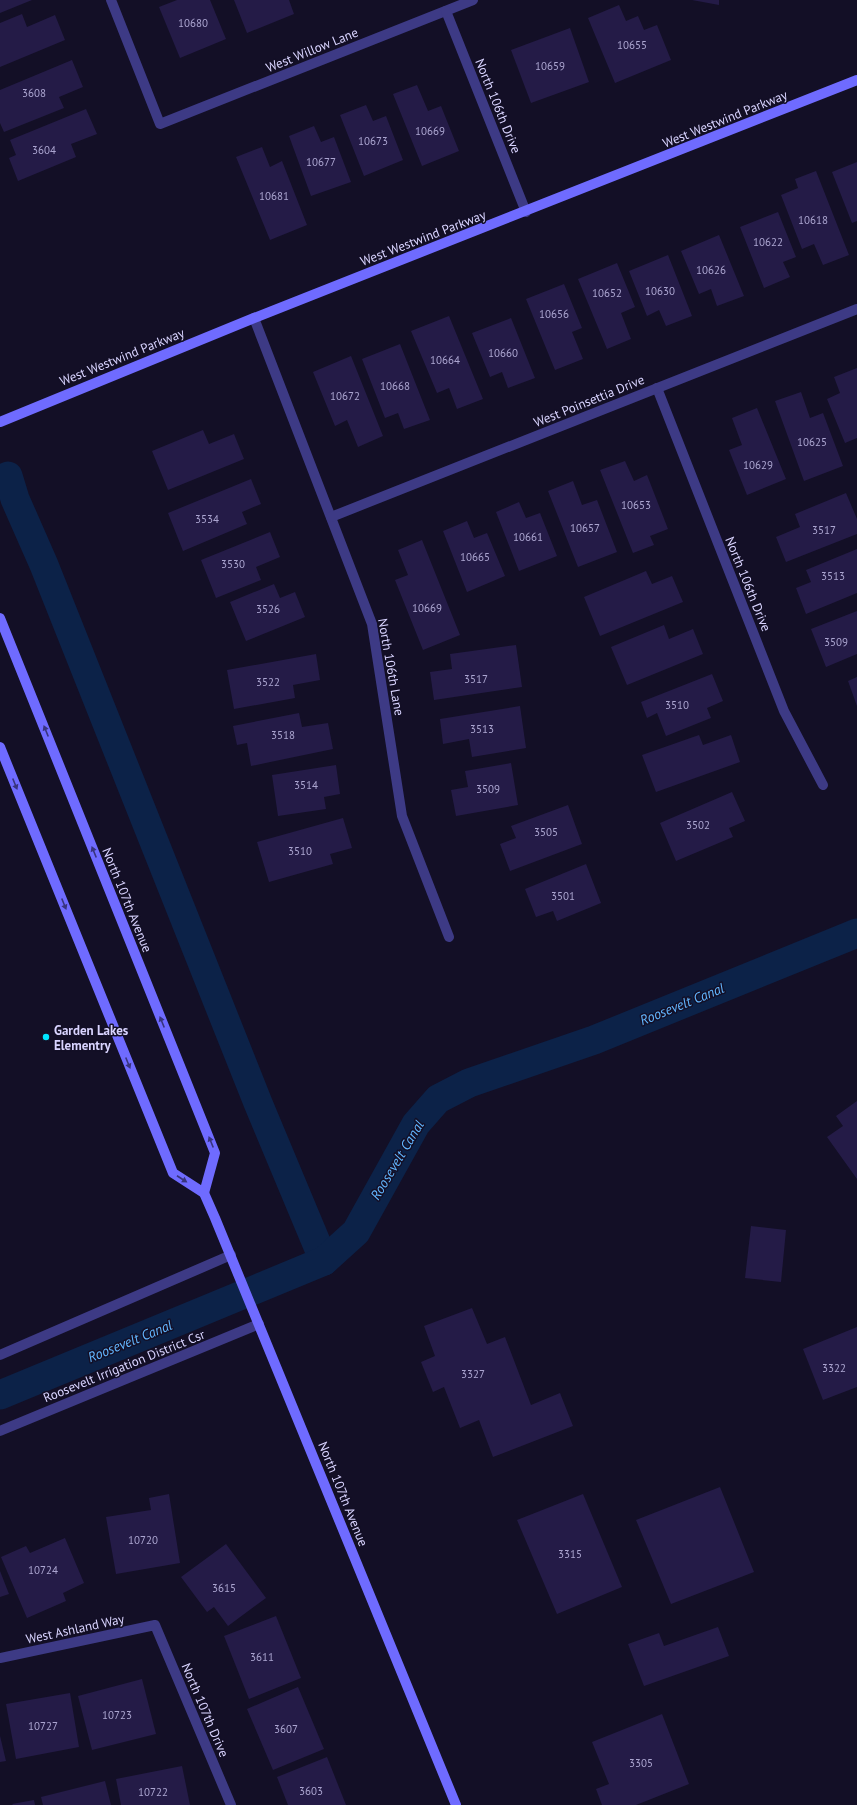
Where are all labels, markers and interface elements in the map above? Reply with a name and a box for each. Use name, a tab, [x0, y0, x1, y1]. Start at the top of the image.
house number: 10680	[178, 16, 208, 30]
street label: West Willow Lane	[263, 24, 361, 76]
house number: 10655	[617, 38, 647, 52]
street label: North 106th Drive	[471, 56, 525, 156]
house number: 10659	[535, 59, 565, 73]
house number: 3608	[22, 86, 46, 100]
street label: West Westwind Parkway	[660, 86, 790, 152]
house number: 10669	[415, 124, 445, 138]
house number: 10673	[358, 134, 388, 148]
house number: 3604	[32, 143, 56, 157]
house number: 10677	[306, 155, 336, 169]
house number: 10681	[259, 189, 289, 203]
street label: West Westwind Parkway	[358, 206, 488, 270]
house number: 10618	[798, 213, 828, 227]
house number: 10622	[753, 235, 783, 249]
house number: 10626	[696, 263, 726, 277]
house number: 10630	[645, 284, 675, 298]
house number: 10652	[592, 286, 622, 300]
house number: 10656	[539, 307, 569, 321]
street label: West Westwind Parkway	[57, 324, 187, 390]
house number: 10660	[488, 346, 518, 360]
house number: 10664	[430, 353, 460, 367]
street label: West Poinsettia Drive	[531, 371, 647, 431]
house number: 10668	[380, 379, 410, 393]
house number: 10672	[330, 389, 360, 403]
house number: 10625	[797, 435, 827, 449]
house number: 10629	[743, 458, 773, 472]
house number: 10653	[621, 498, 651, 512]
house number: 3534	[195, 512, 219, 526]
house number: 10657	[570, 521, 600, 535]
house number: 3517	[812, 523, 836, 537]
house number: 10661	[513, 530, 543, 544]
street label: North 106th Drive	[721, 534, 775, 634]
house number: 10665	[460, 550, 490, 564]
house number: 3530	[221, 557, 245, 571]
house number: 3513	[821, 569, 845, 583]
house number: 10669	[412, 601, 442, 615]
house number: 3526	[256, 602, 280, 616]
street label: North 106th Lane	[374, 617, 408, 717]
house number: 3509	[824, 635, 848, 649]
house number: 3517	[464, 672, 488, 686]
house number: 3522	[256, 675, 280, 689]
house number: 3510	[665, 698, 689, 712]
house number: 3513	[470, 722, 494, 736]
one-way arrow	[42, 725, 48, 737]
house number: 3518	[271, 728, 295, 742]
one-way arrow	[12, 778, 18, 790]
house number: 3514	[294, 778, 318, 792]
house number: 3509	[476, 782, 500, 796]
house number: 3502	[686, 818, 710, 832]
house number: 3505	[534, 825, 558, 839]
house number: 3510	[288, 844, 312, 858]
street label: North 107th Avenue	[98, 845, 156, 955]
one-way arrow	[91, 846, 97, 857]
house number: 3501	[551, 889, 575, 903]
one-way arrow	[60, 898, 67, 910]
water label: Roosevelt Canal	[637, 979, 727, 1029]
one-way arrow	[159, 1015, 165, 1027]
place label: Garden Lakes Elementry	[54, 1022, 129, 1054]
marker: Garden Lakes Elementry	[41, 1032, 51, 1042]
one-way arrow	[126, 1058, 132, 1070]
water label: Roosevelt Canal	[366, 1117, 428, 1203]
one-way arrow	[207, 1136, 213, 1148]
one-way arrow	[177, 1176, 188, 1183]
water label: Roosevelt Canal	[85, 1316, 175, 1366]
street label: Roosevelt Irrigation District Csr	[41, 1326, 208, 1406]
house number: 3322	[822, 1361, 846, 1375]
house number: 3327	[461, 1367, 485, 1381]
street label: North 107th Avenue	[314, 1439, 372, 1549]
house number: 10720	[128, 1533, 158, 1547]
house number: 3315	[558, 1547, 582, 1561]
house number: 10724	[28, 1563, 58, 1577]
house number: 3615	[212, 1581, 236, 1595]
street label: West Ashland Way	[24, 1610, 126, 1648]
house number: 3611	[250, 1650, 274, 1664]
street label: North 107th Drive	[178, 1660, 232, 1760]
house number: 10723	[102, 1708, 132, 1722]
house number: 10727	[28, 1719, 58, 1733]
house number: 3607	[274, 1722, 298, 1736]
house number: 3305	[629, 1756, 653, 1770]
house number: 3603	[299, 1784, 323, 1798]
house number: 10722	[138, 1785, 168, 1799]

